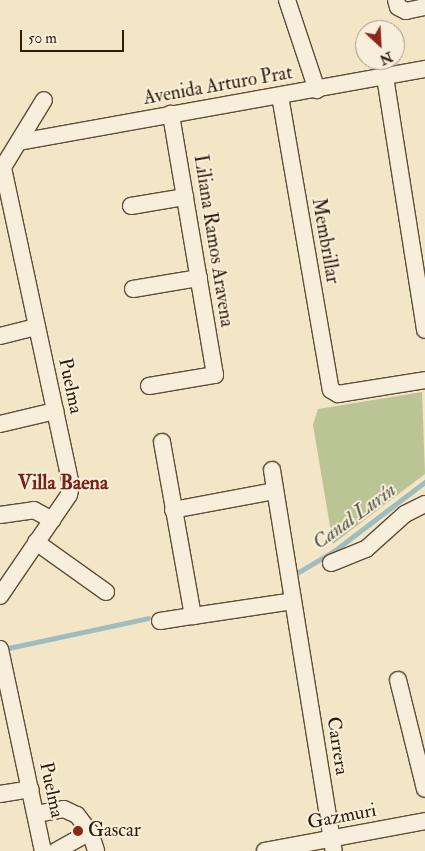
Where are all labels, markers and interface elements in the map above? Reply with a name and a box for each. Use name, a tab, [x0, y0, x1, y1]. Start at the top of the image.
scale bar	[22, 20, 126, 52]
north arrow	[355, 20, 405, 70]
text: 50 m	[28, 29, 57, 48]
text: N	[377, 48, 395, 68]
street label: Avenida Arturo Prat	[142, 62, 294, 110]
street label: Liliana Ramos Aravena	[188, 153, 238, 329]
street label: Membrillar	[306, 196, 344, 286]
street label: Puelma	[53, 356, 87, 416]
district label: Villa Baena	[18, 470, 108, 494]
water label: Canal Lurín	[308, 478, 400, 554]
street label: Carrera	[321, 715, 353, 777]
street label: Puelma	[34, 760, 68, 820]
street label: Gazmuri	[306, 799, 378, 835]
place label: Gascar	[88, 820, 141, 842]
marker: Gascar	[72, 825, 84, 837]

